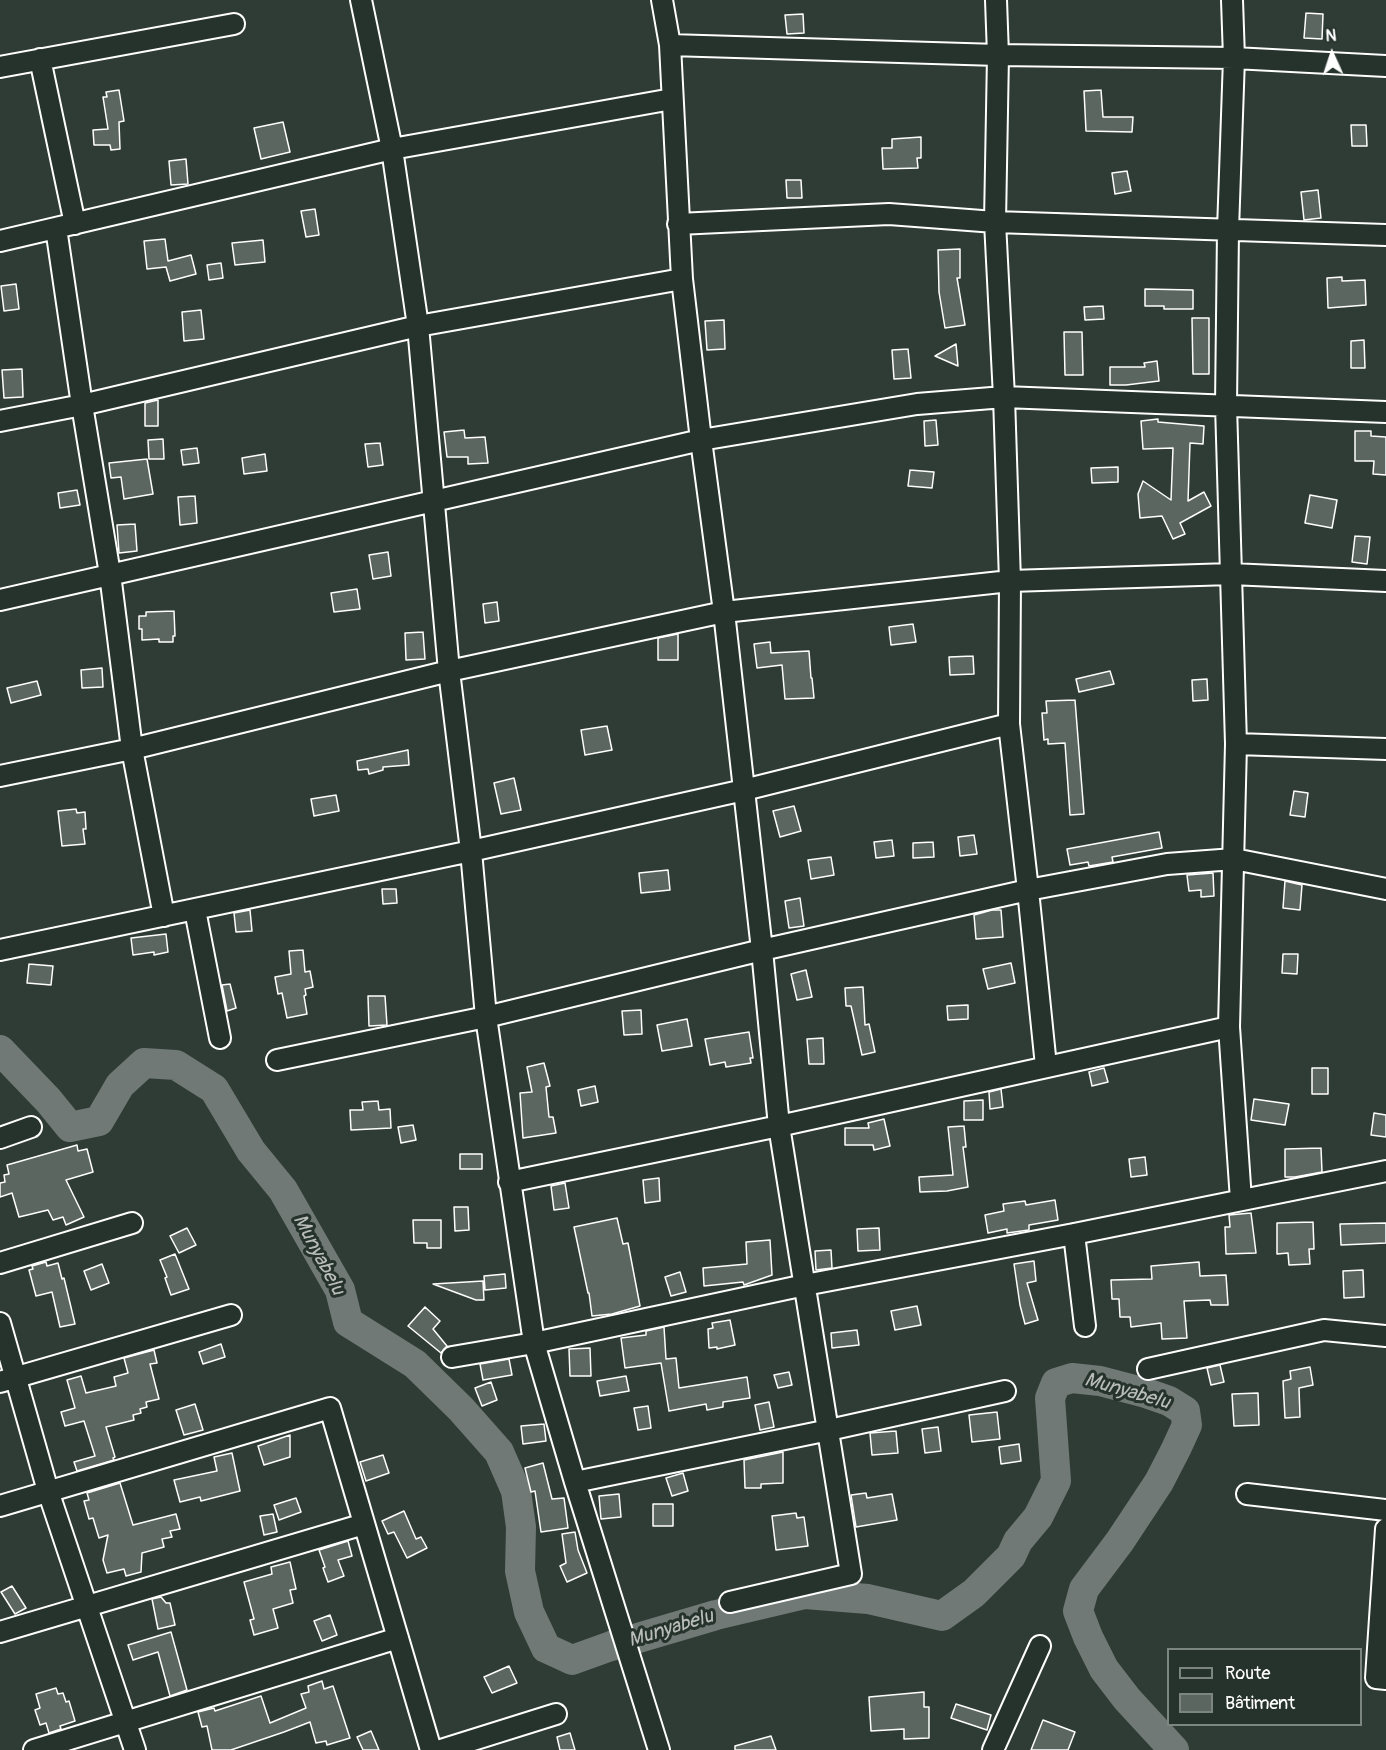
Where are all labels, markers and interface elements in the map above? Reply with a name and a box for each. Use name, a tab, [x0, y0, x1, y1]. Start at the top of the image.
north arrow	[1302, 24, 1362, 84]
text: N	[1325, 26, 1337, 46]
water label: Munyabelu	[287, 1211, 349, 1299]
water label: Munyabelu	[1082, 1368, 1172, 1416]
water label: Munyabelu	[626, 1605, 716, 1653]
legend	[1167, 1648, 1362, 1726]
text: Route	[1225, 1662, 1270, 1685]
text: Bâtiment	[1225, 1692, 1295, 1715]

